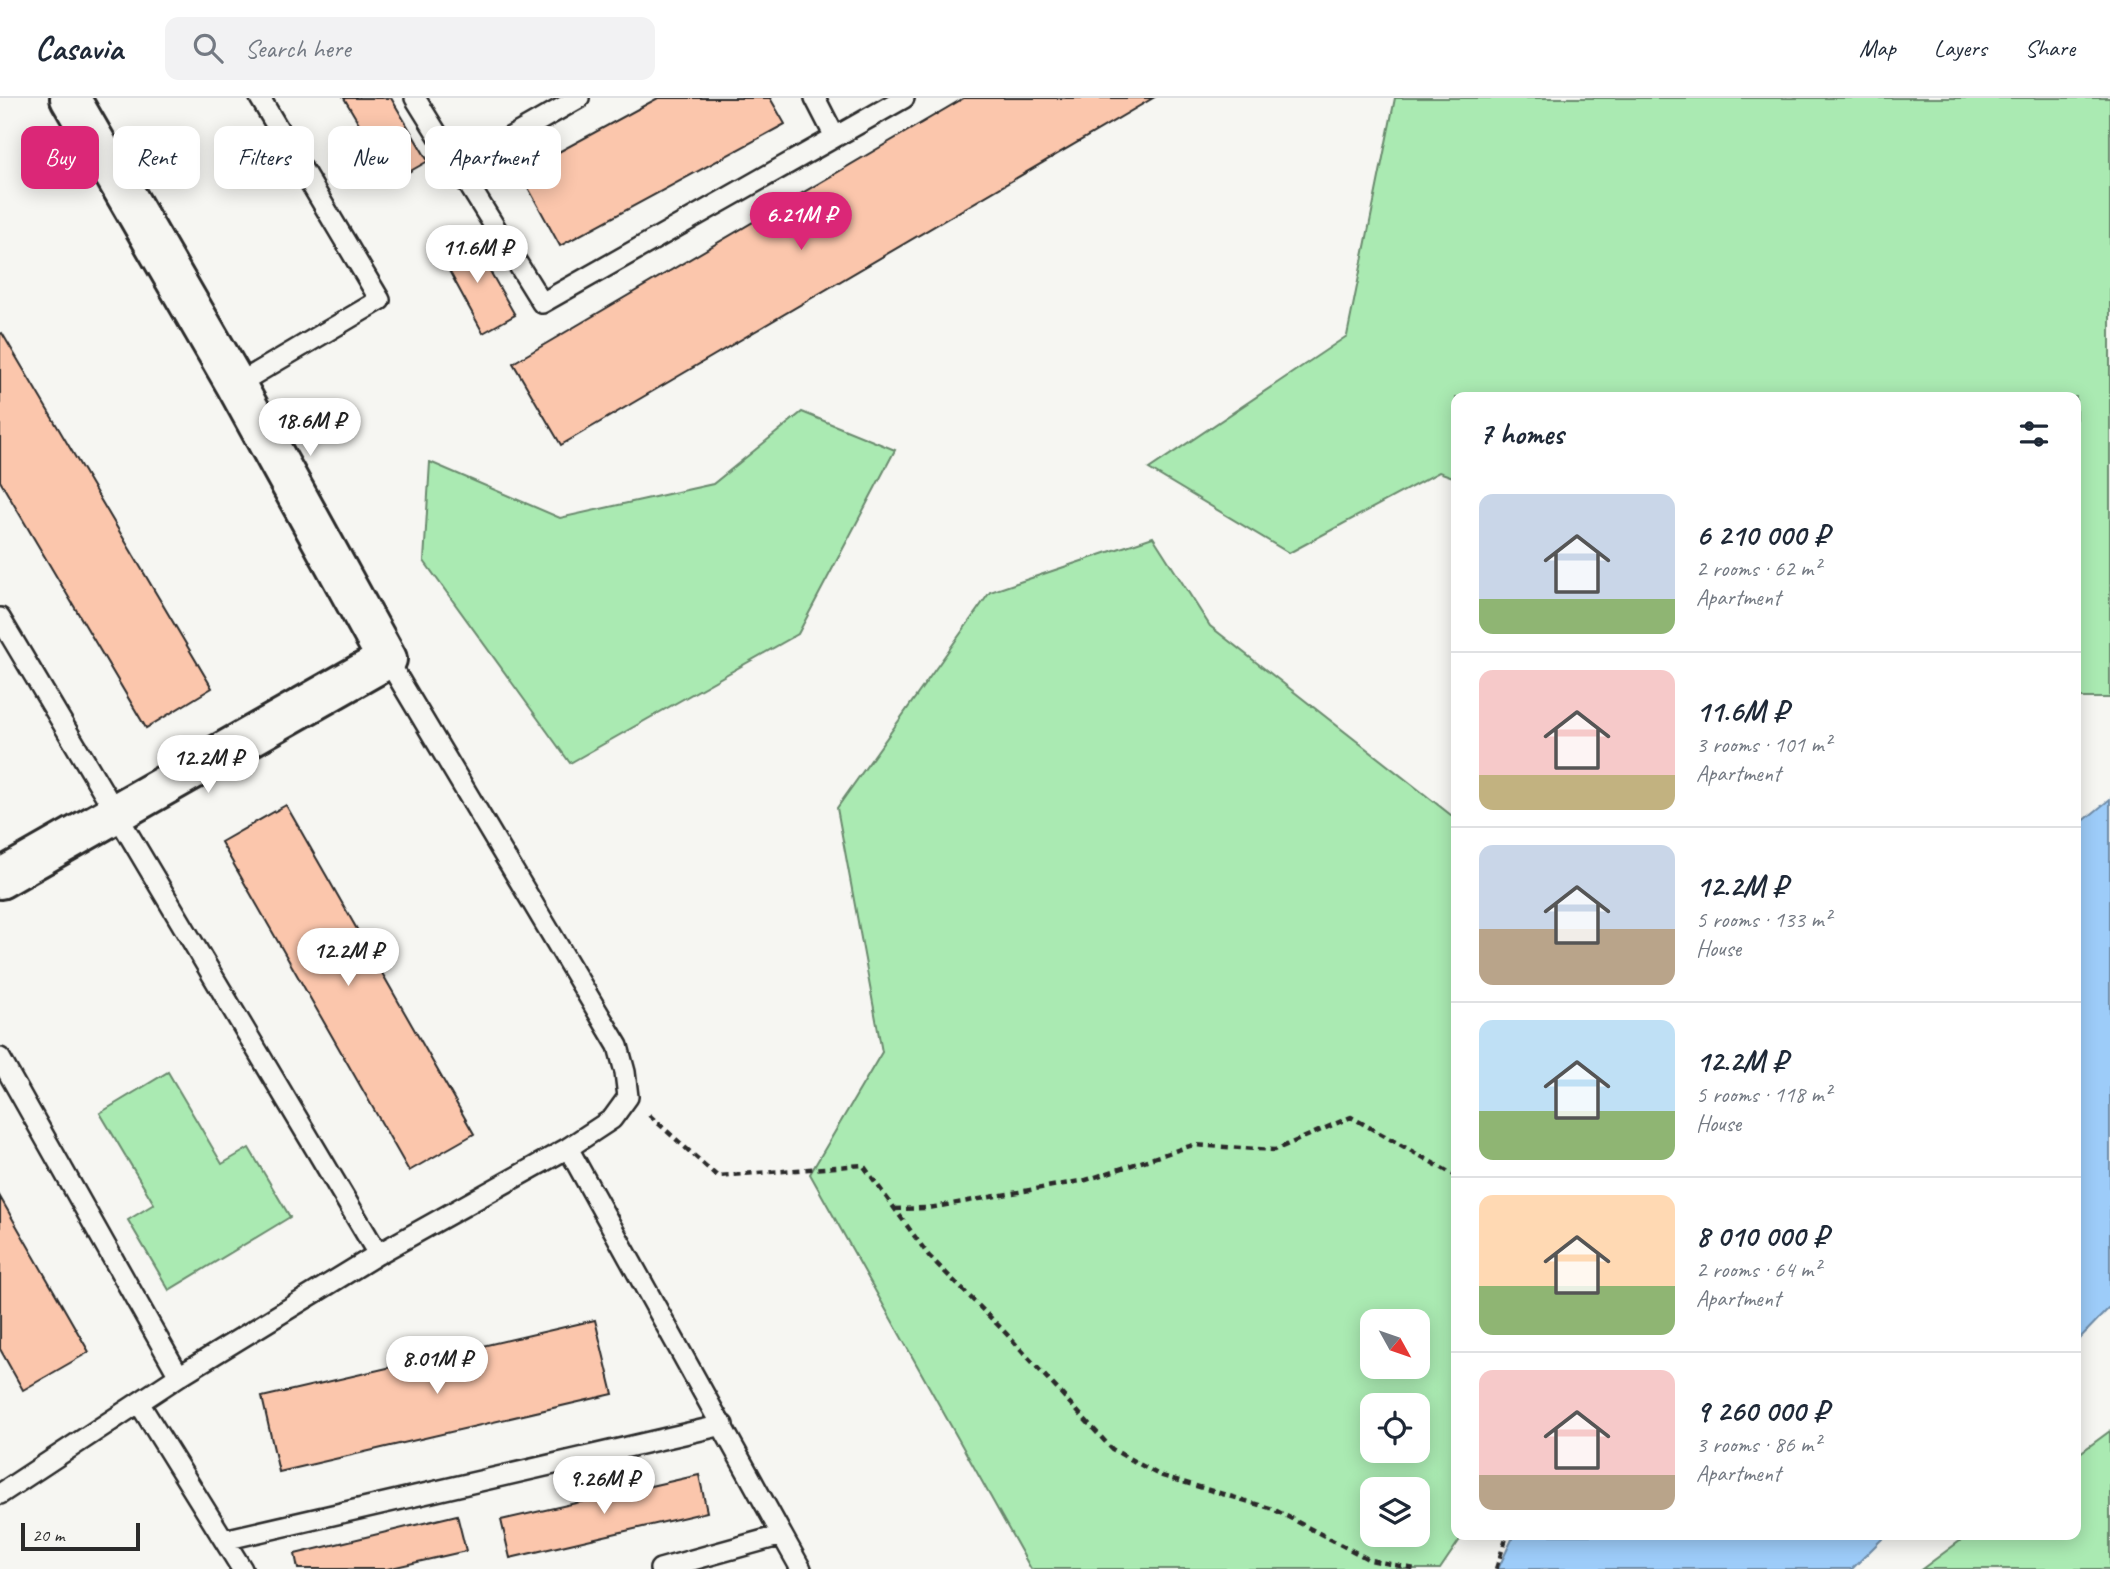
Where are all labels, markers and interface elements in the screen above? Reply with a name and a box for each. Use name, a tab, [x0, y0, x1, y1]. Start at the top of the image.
search box	[165, 17, 655, 80]
text: Casavia	[35, 27, 123, 69]
icon: search	[189, 29, 227, 67]
text: Search here	[245, 32, 351, 65]
text: Map	[1859, 33, 1896, 63]
text: Layers	[1934, 33, 1987, 63]
text: Share	[2025, 33, 2075, 63]
chip: Buy	[21, 126, 99, 189]
chip: Rent	[113, 126, 200, 189]
chip: Filters	[214, 126, 314, 189]
chip: New	[328, 126, 411, 189]
chip: Apartment	[425, 126, 561, 189]
pin: 6.21M ₽	[736, 192, 866, 252]
text: 6.21M ₽	[766, 200, 836, 229]
pin: 11.6M ₽	[412, 226, 542, 285]
text: 11.6M ₽	[442, 233, 512, 262]
pin: 18.6M ₽	[245, 398, 375, 458]
text: 18.6M ₽	[275, 406, 345, 435]
text: 7 homes	[1479, 415, 1564, 453]
icon: filters	[2015, 415, 2053, 453]
text: 6 210 000 ₽	[1696, 516, 1828, 554]
icon: home	[1535, 522, 1619, 606]
text: 2 rooms · 62 m²	[1696, 554, 1820, 583]
text: Apartment	[1696, 583, 1781, 612]
text: 11.6M ₽	[1696, 692, 1788, 730]
icon: home	[1535, 698, 1619, 782]
text: 3 rooms · 101 m²	[1696, 730, 1831, 759]
pin: 12.2M ₽	[143, 736, 273, 795]
text: 12.2M ₽	[173, 743, 243, 772]
text: Apartment	[1696, 759, 1781, 788]
text: 12.2M ₽	[1696, 867, 1787, 905]
icon: home	[1535, 873, 1619, 957]
text: 5 rooms · 133 m²	[1696, 905, 1831, 934]
pin: 12.2M ₽	[283, 928, 413, 988]
text: House	[1696, 934, 1741, 963]
text: 12.2M ₽	[313, 936, 383, 965]
text: 12.2M ₽	[1696, 1042, 1787, 1080]
icon: home	[1535, 1048, 1619, 1132]
text: 5 rooms · 118 m²	[1696, 1080, 1831, 1109]
text: House	[1696, 1109, 1741, 1138]
text: 8 010 000 ₽	[1696, 1217, 1828, 1255]
icon: home	[1535, 1223, 1619, 1307]
text: 2 rooms · 64 m²	[1696, 1255, 1820, 1284]
text: Apartment	[1696, 1284, 1781, 1313]
north arrow	[1360, 1309, 1430, 1379]
map controls	[1360, 1309, 1430, 1547]
pin: 8.01M ₽	[372, 1336, 502, 1396]
text: 8.01M ₽	[402, 1344, 472, 1373]
text: 9 260 000 ₽	[1696, 1392, 1828, 1430]
button: locate	[1360, 1393, 1430, 1463]
icon: home	[1535, 1398, 1619, 1482]
text: 3 rooms · 86 m²	[1696, 1430, 1820, 1459]
pin: 9.26M ₽	[539, 1456, 669, 1516]
text: Apartment	[1696, 1459, 1781, 1488]
text: 9.26M ₽	[569, 1464, 639, 1493]
button: layers	[1360, 1477, 1430, 1547]
scale bar	[21, 1520, 140, 1552]
text: 20 m	[32, 1523, 64, 1547]

